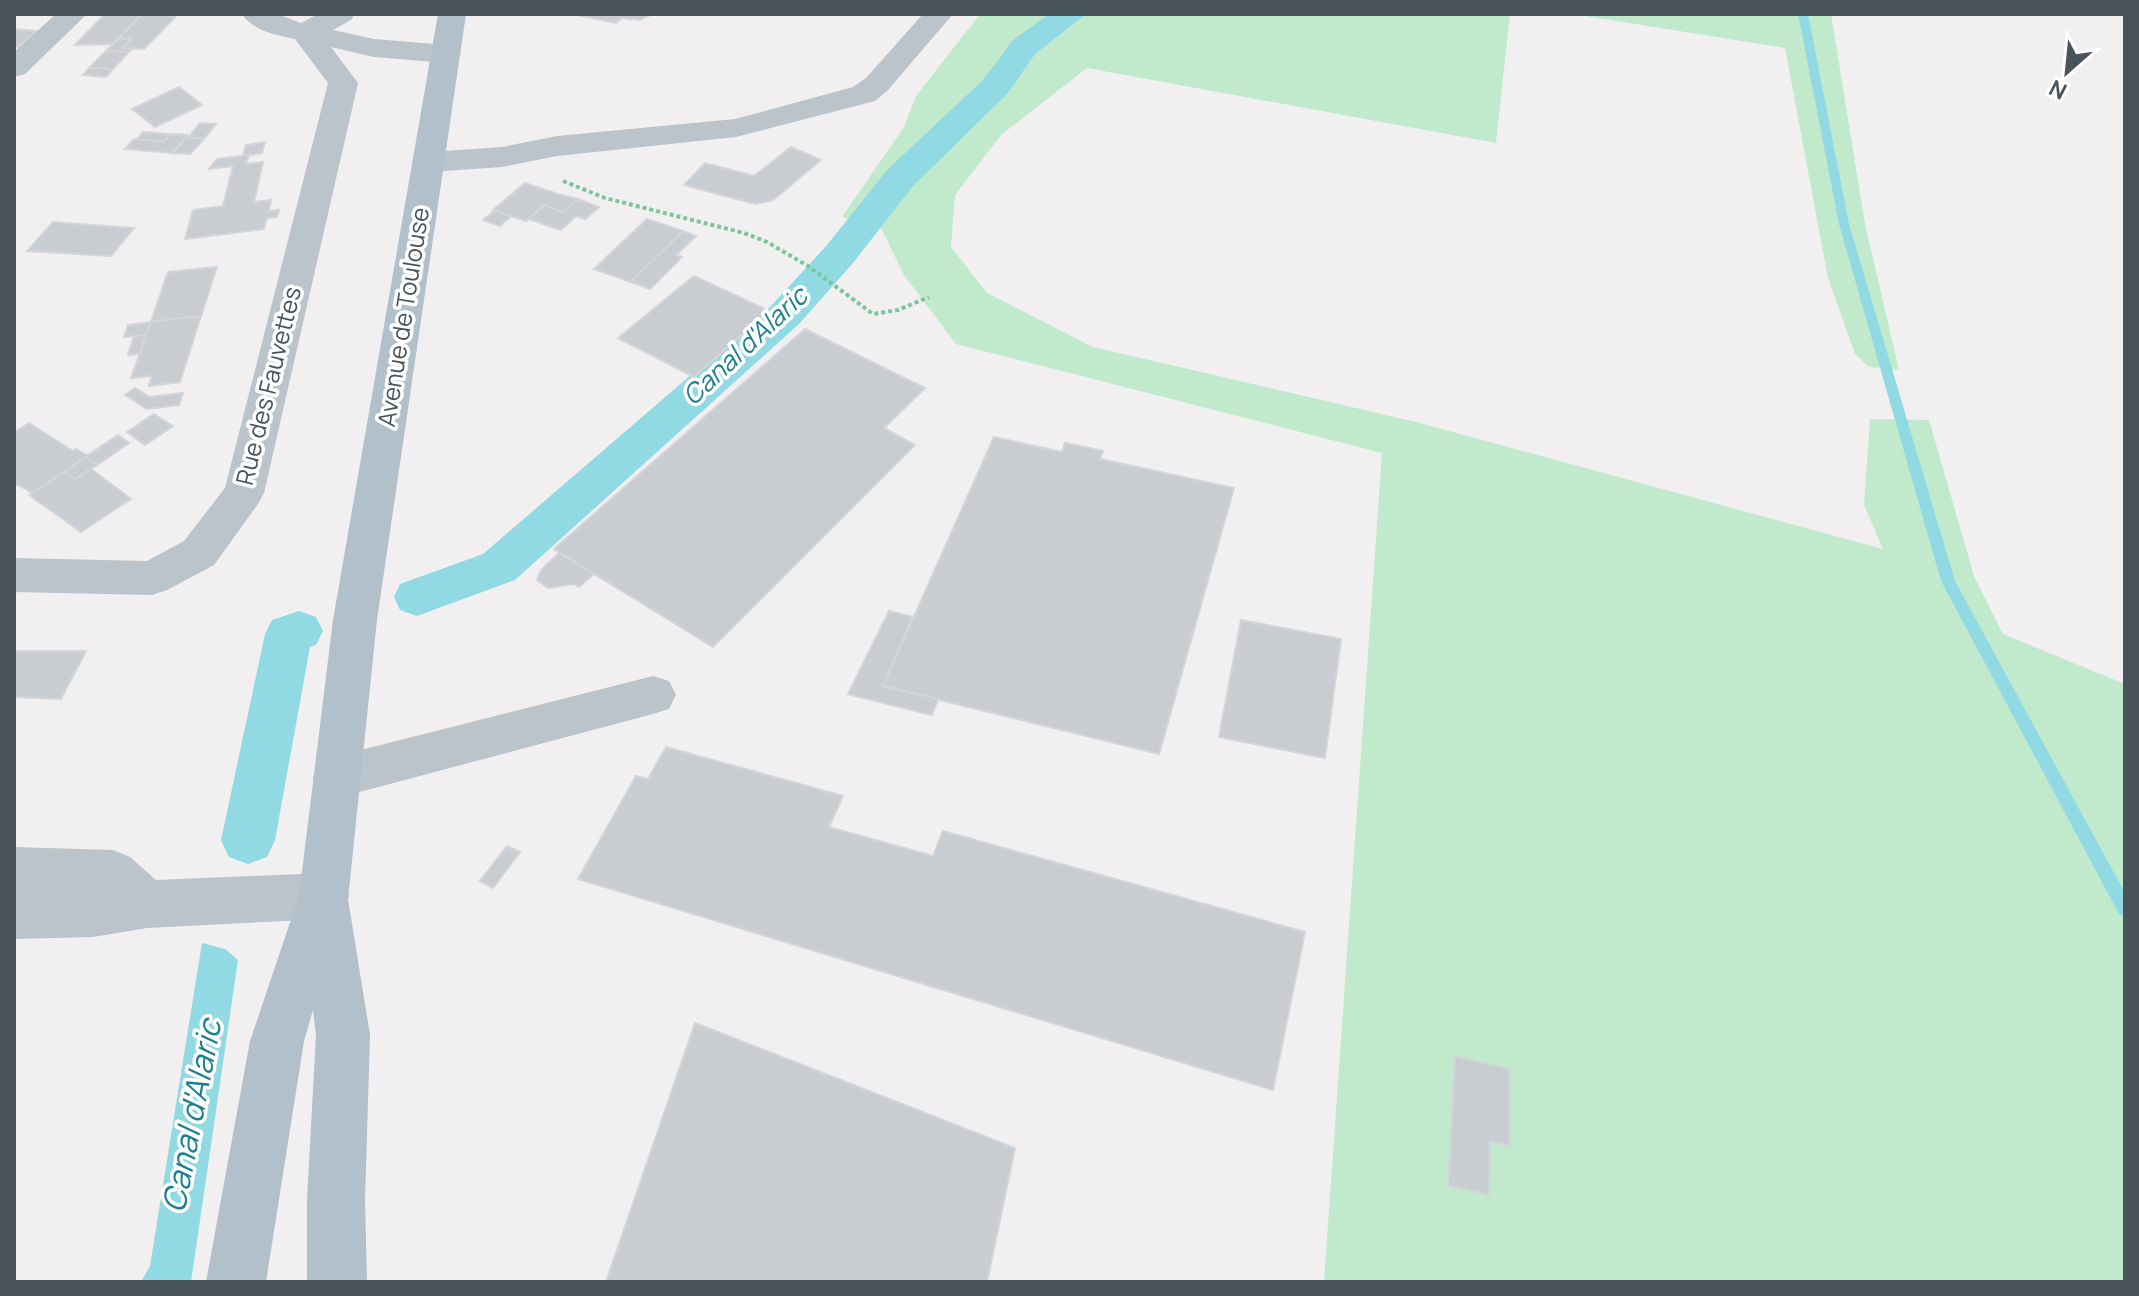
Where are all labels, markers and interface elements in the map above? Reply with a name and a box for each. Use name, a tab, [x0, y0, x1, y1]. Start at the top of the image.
north arrow	[2027, 32, 2107, 112]
text: N	[2044, 73, 2072, 107]
street label: Avenue de Toulouse	[369, 205, 436, 429]
water label: Canal d'Alaric	[674, 276, 817, 413]
street label: Rue des Fauvettes	[227, 283, 308, 488]
water label: Canal d'Alaric	[151, 1013, 232, 1216]

